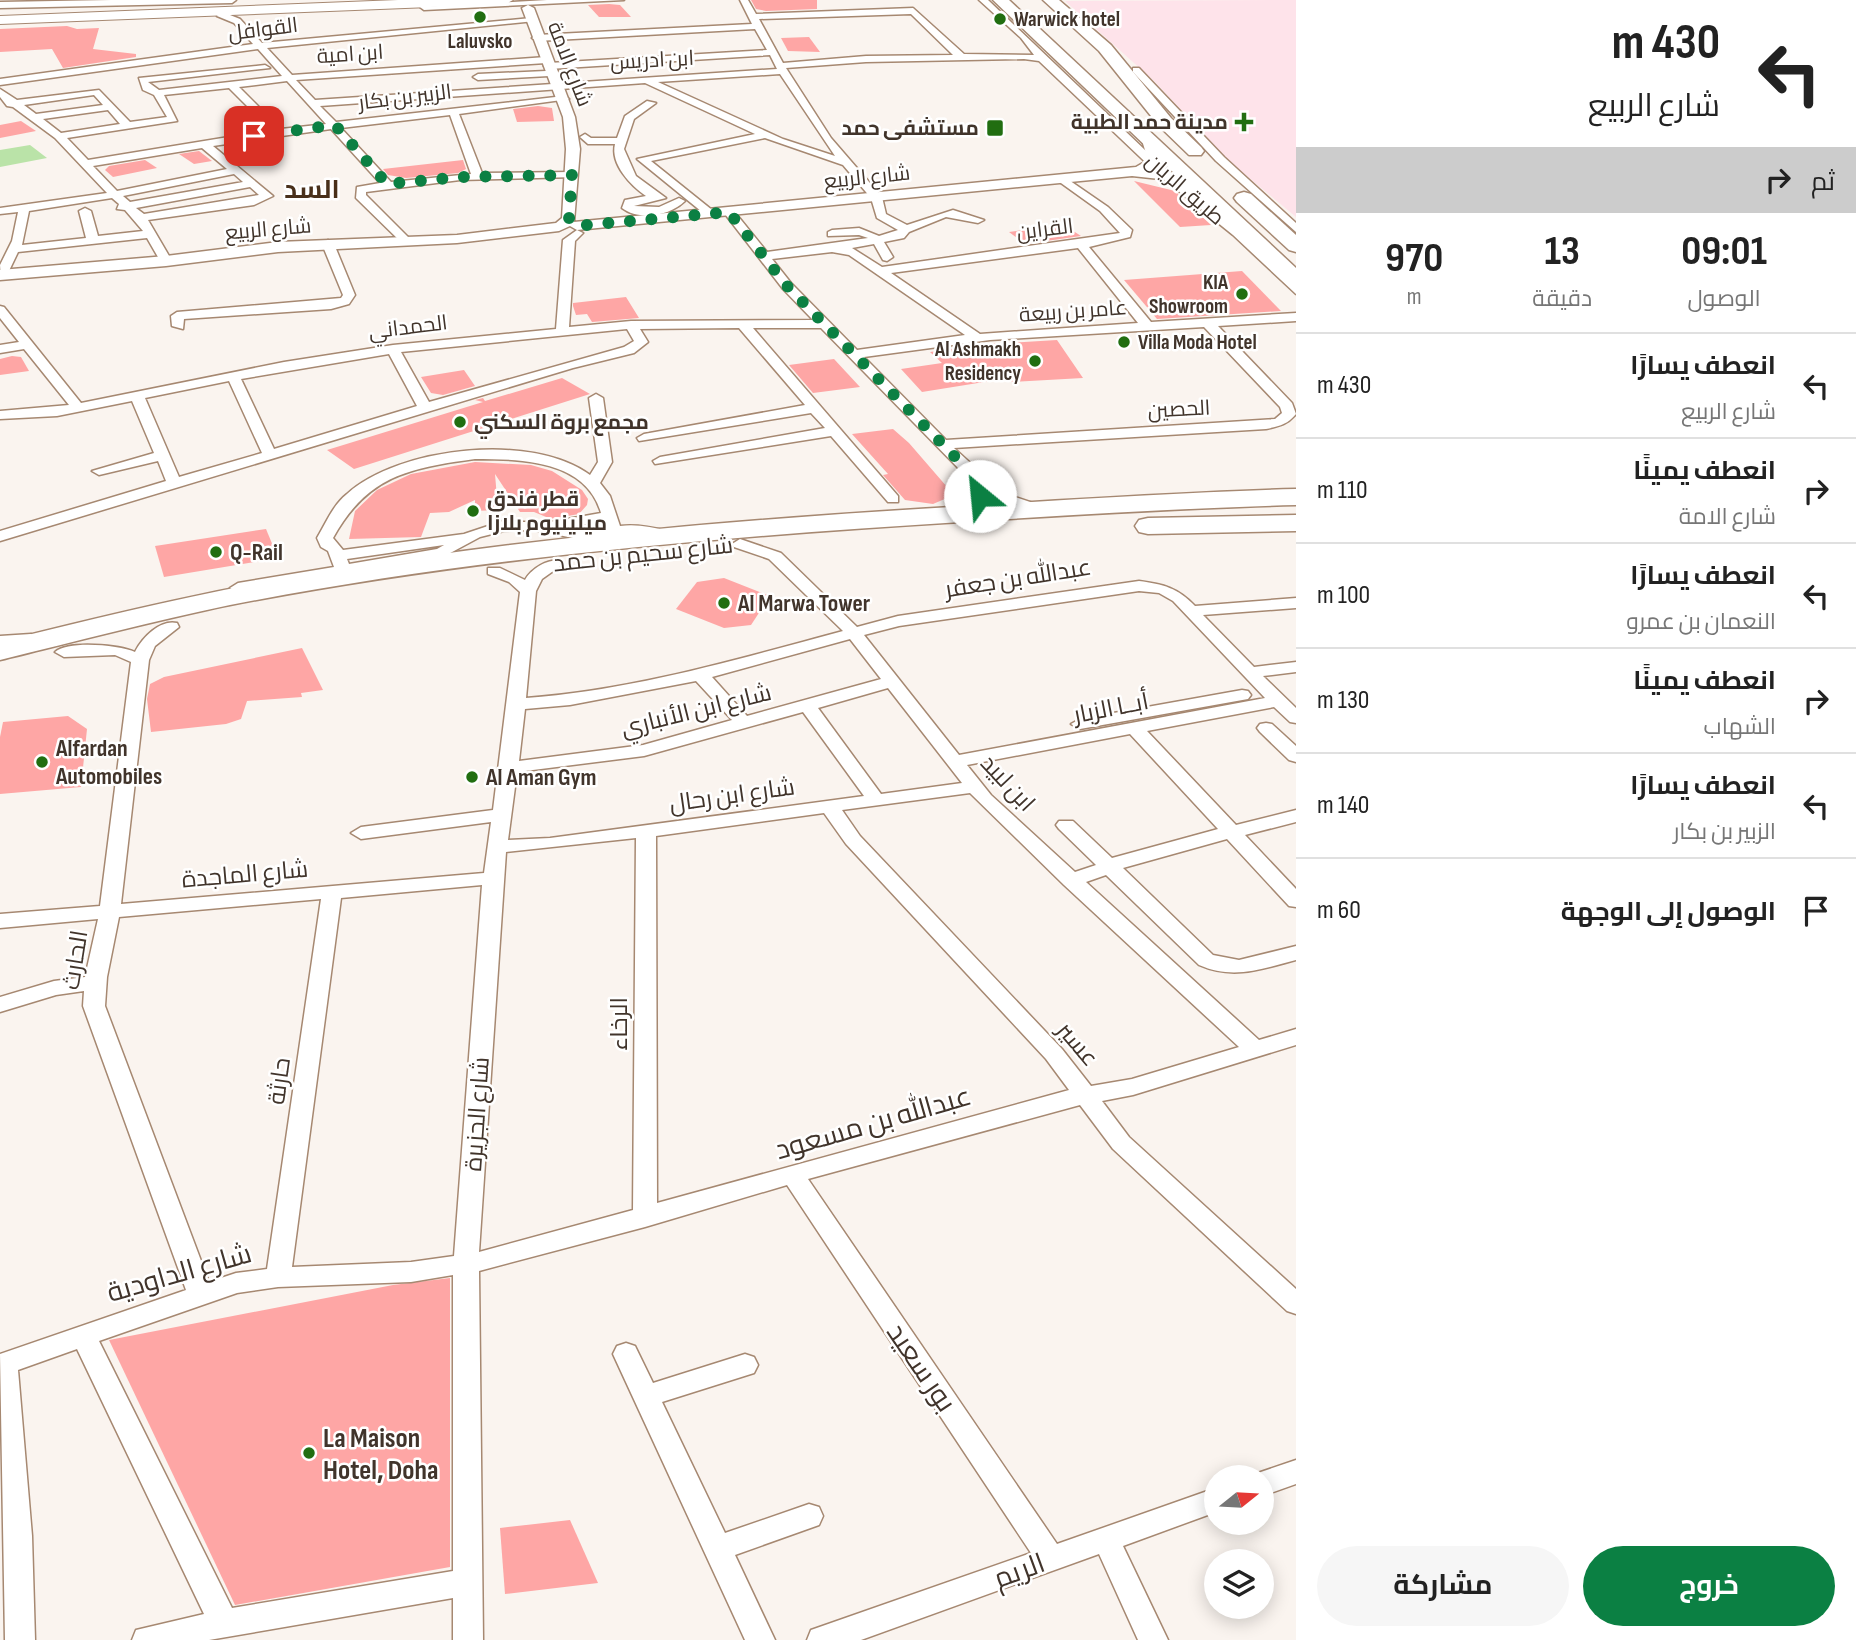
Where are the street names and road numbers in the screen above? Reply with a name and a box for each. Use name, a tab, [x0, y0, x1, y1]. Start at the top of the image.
street label: القوافل	[227, 13, 299, 46]
street label: شارع الامة	[541, 18, 597, 110]
street label: ابن امية	[316, 40, 384, 69]
street label: ابن ادريس	[609, 46, 695, 75]
street label: الزبير بن بكار	[356, 79, 453, 116]
street label: طريق الريان	[1140, 148, 1229, 230]
street label: شارع الربيع	[823, 161, 912, 195]
street label: شارع الربيع	[224, 213, 312, 247]
street label: القراين	[1015, 214, 1075, 245]
street label: عامر بن ربيعة	[1018, 295, 1128, 328]
street label: الحمداني	[367, 310, 449, 348]
street label: الحصين	[1147, 395, 1211, 424]
street label: شارع سحيم بن حمد	[552, 531, 735, 579]
street label: عبدالله بن جعفر	[941, 551, 1093, 605]
street label: شارع ابن الأنباري	[618, 678, 775, 746]
street label: أبــا الزبار	[1069, 685, 1151, 730]
street label: ابن لبيد	[974, 749, 1041, 818]
street label: شارع ابن رحال	[667, 772, 797, 820]
street label: شارع الماجدة	[181, 855, 310, 895]
street label: الحارث	[56, 928, 94, 992]
street label: الرخاء	[605, 997, 634, 1051]
street label: عسير	[1049, 1015, 1105, 1072]
street label: حارثة	[262, 1056, 297, 1106]
street label: شارع الجزيرة	[459, 1056, 497, 1172]
street label: عبدالله بن مسعود	[771, 1077, 975, 1167]
street label: شارع الداودية	[103, 1237, 256, 1311]
street label: بور سعيد	[879, 1317, 962, 1418]
street label: الريم	[990, 1547, 1050, 1598]

